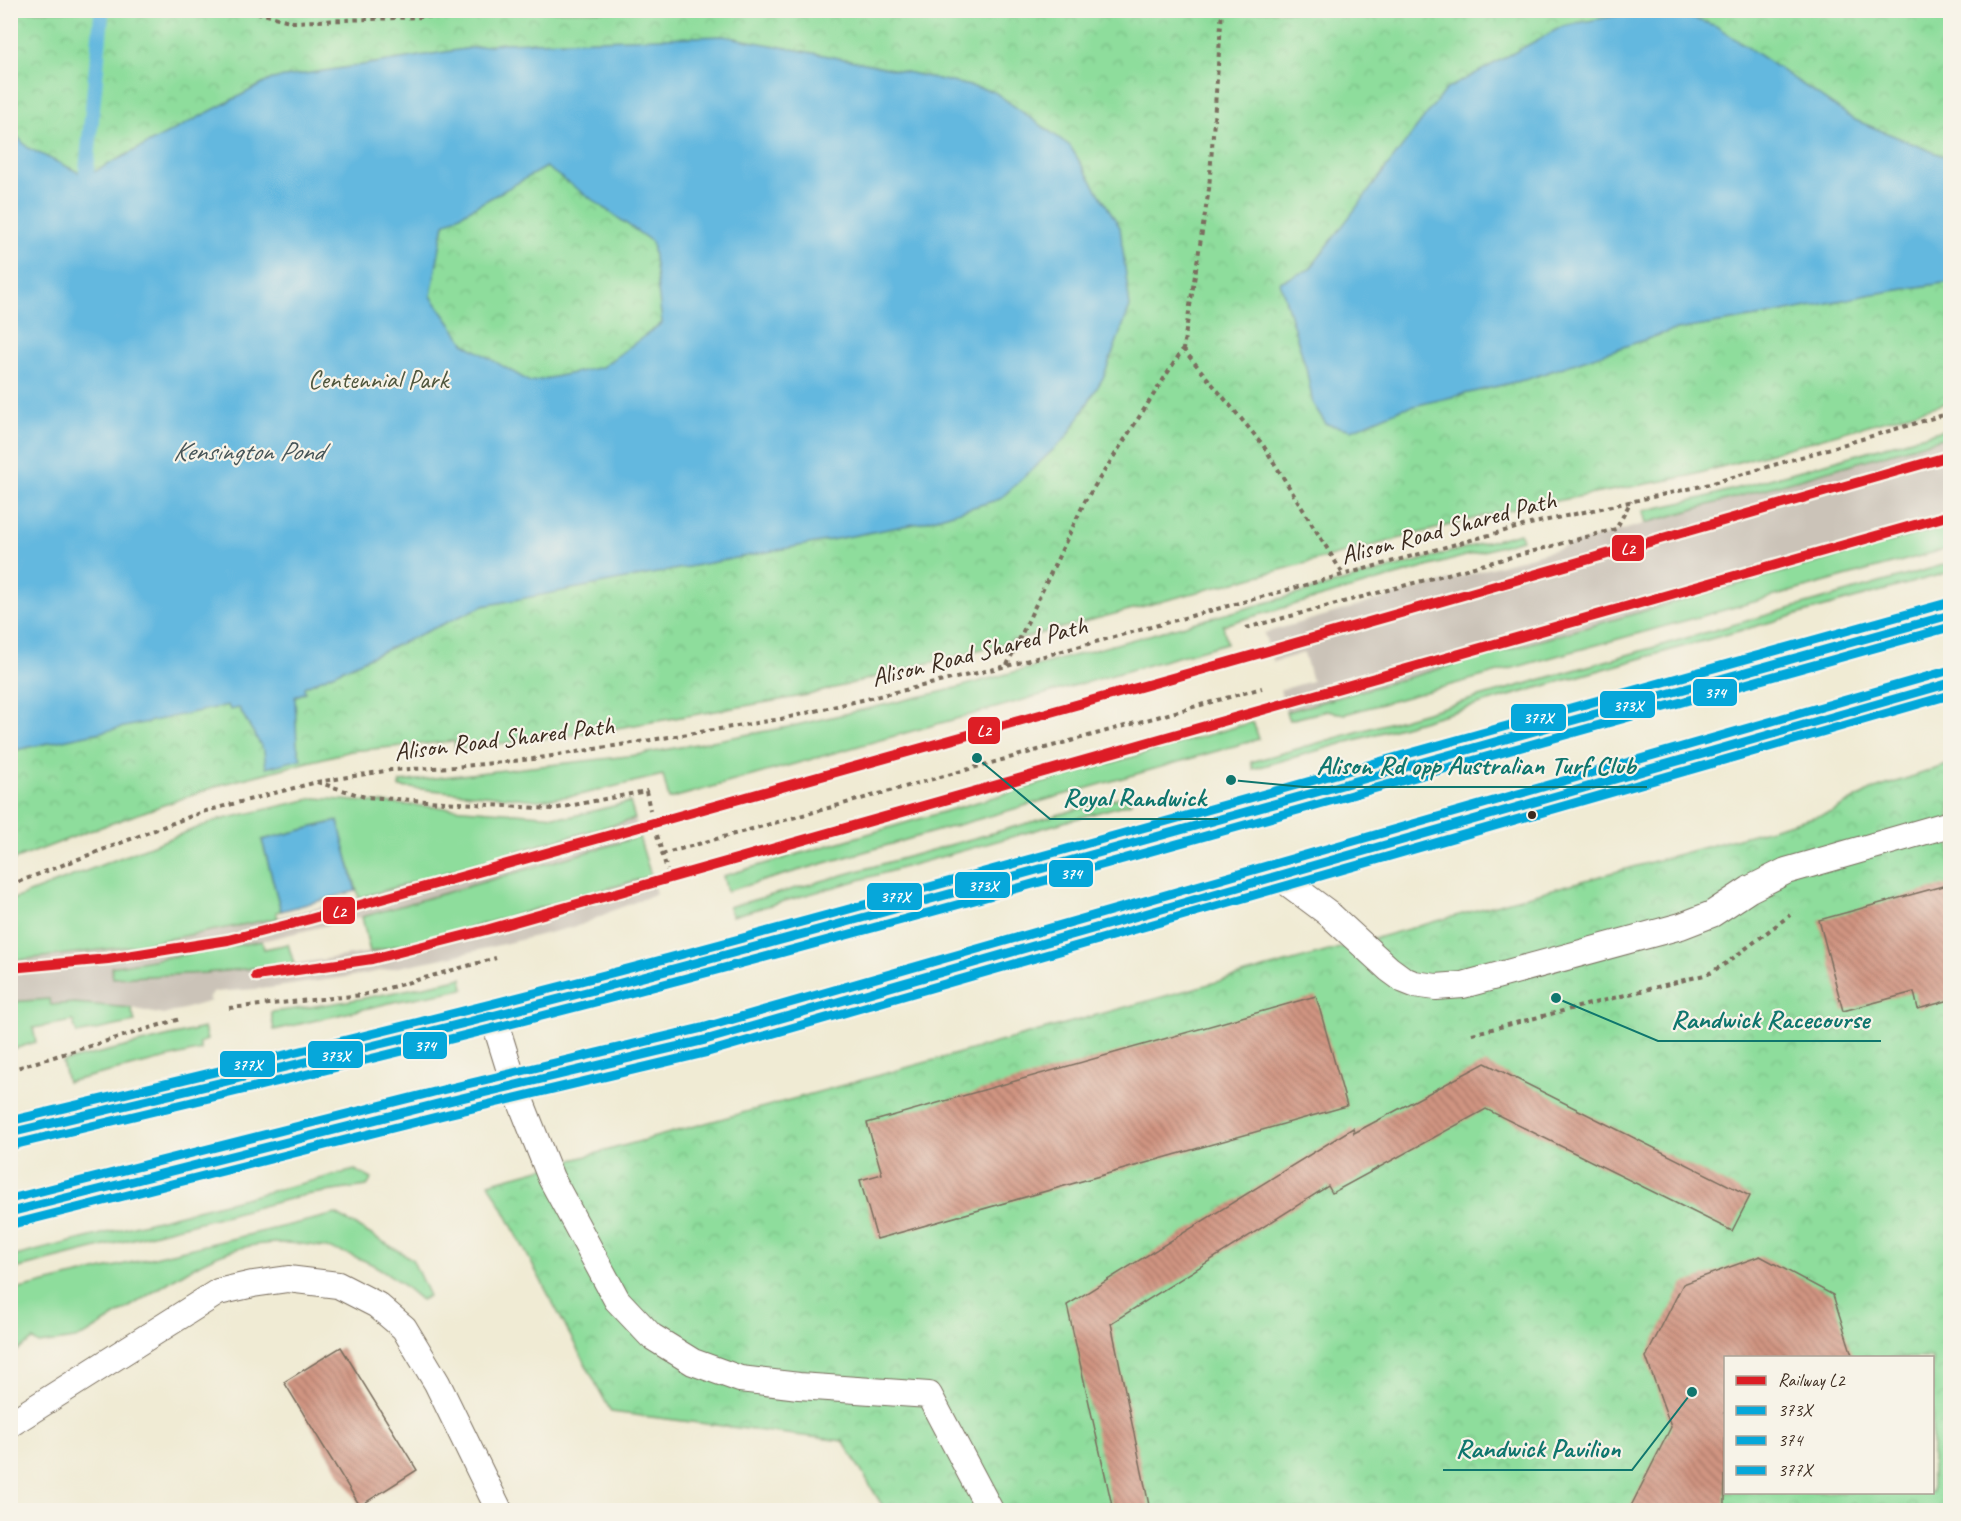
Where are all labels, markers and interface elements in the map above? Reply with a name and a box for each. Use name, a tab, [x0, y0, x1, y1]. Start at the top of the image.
park label: Centennial Park	[308, 363, 450, 396]
water label: Kensington Pond	[173, 434, 332, 468]
street label: Alison Road Shared Path	[1337, 483, 1560, 572]
line badge: L2	[1611, 534, 1645, 562]
text: L2	[1621, 539, 1637, 559]
street label: Alison Road Shared Path	[868, 608, 1092, 694]
line badge: 374	[1692, 678, 1738, 707]
text: 374	[1704, 683, 1728, 703]
line badge: 373X	[1599, 690, 1656, 719]
text: 373X	[1613, 696, 1646, 716]
line badge: 377X	[1510, 703, 1567, 732]
text: 377X	[1523, 708, 1556, 728]
street label: Alison Road Shared Path	[392, 709, 617, 768]
line badge: L2	[967, 716, 1001, 745]
text: L2	[977, 721, 993, 741]
callout: Alison Rd opp Australian Turf Club	[1304, 742, 1647, 787]
text: Alison Rd opp Australian Turf Club	[1316, 748, 1638, 782]
callout: Royal Randwick	[1050, 774, 1218, 819]
text: Royal Randwick	[1062, 780, 1209, 814]
unlabelled marker	[1526, 809, 1538, 821]
line badge: 374	[1048, 859, 1094, 888]
text: 374	[1060, 864, 1084, 884]
line badge: 373X	[954, 871, 1011, 899]
text: 373X	[968, 876, 1001, 896]
line badge: 377X	[866, 882, 923, 911]
text: 377X	[880, 887, 913, 907]
line badge: L2	[322, 896, 356, 925]
text: L2	[332, 902, 348, 922]
callout: Randwick Racecourse	[1658, 996, 1881, 1041]
text: Randwick Racecourse	[1671, 1002, 1872, 1036]
line badge: 374	[402, 1031, 448, 1060]
text: 374	[414, 1036, 438, 1056]
line badge: 373X	[307, 1040, 364, 1069]
text: 373X	[320, 1046, 353, 1066]
line badge: 377X	[219, 1050, 276, 1078]
text: 377X	[232, 1055, 265, 1075]
legend	[1724, 1356, 1934, 1494]
text: Railway L2	[1778, 1369, 1847, 1391]
text: 373X	[1778, 1399, 1814, 1421]
callout: Randwick Pavilion	[1443, 1425, 1632, 1470]
text: 374	[1778, 1429, 1804, 1451]
text: Randwick Pavilion	[1456, 1431, 1621, 1465]
text: 377X	[1778, 1459, 1814, 1481]

